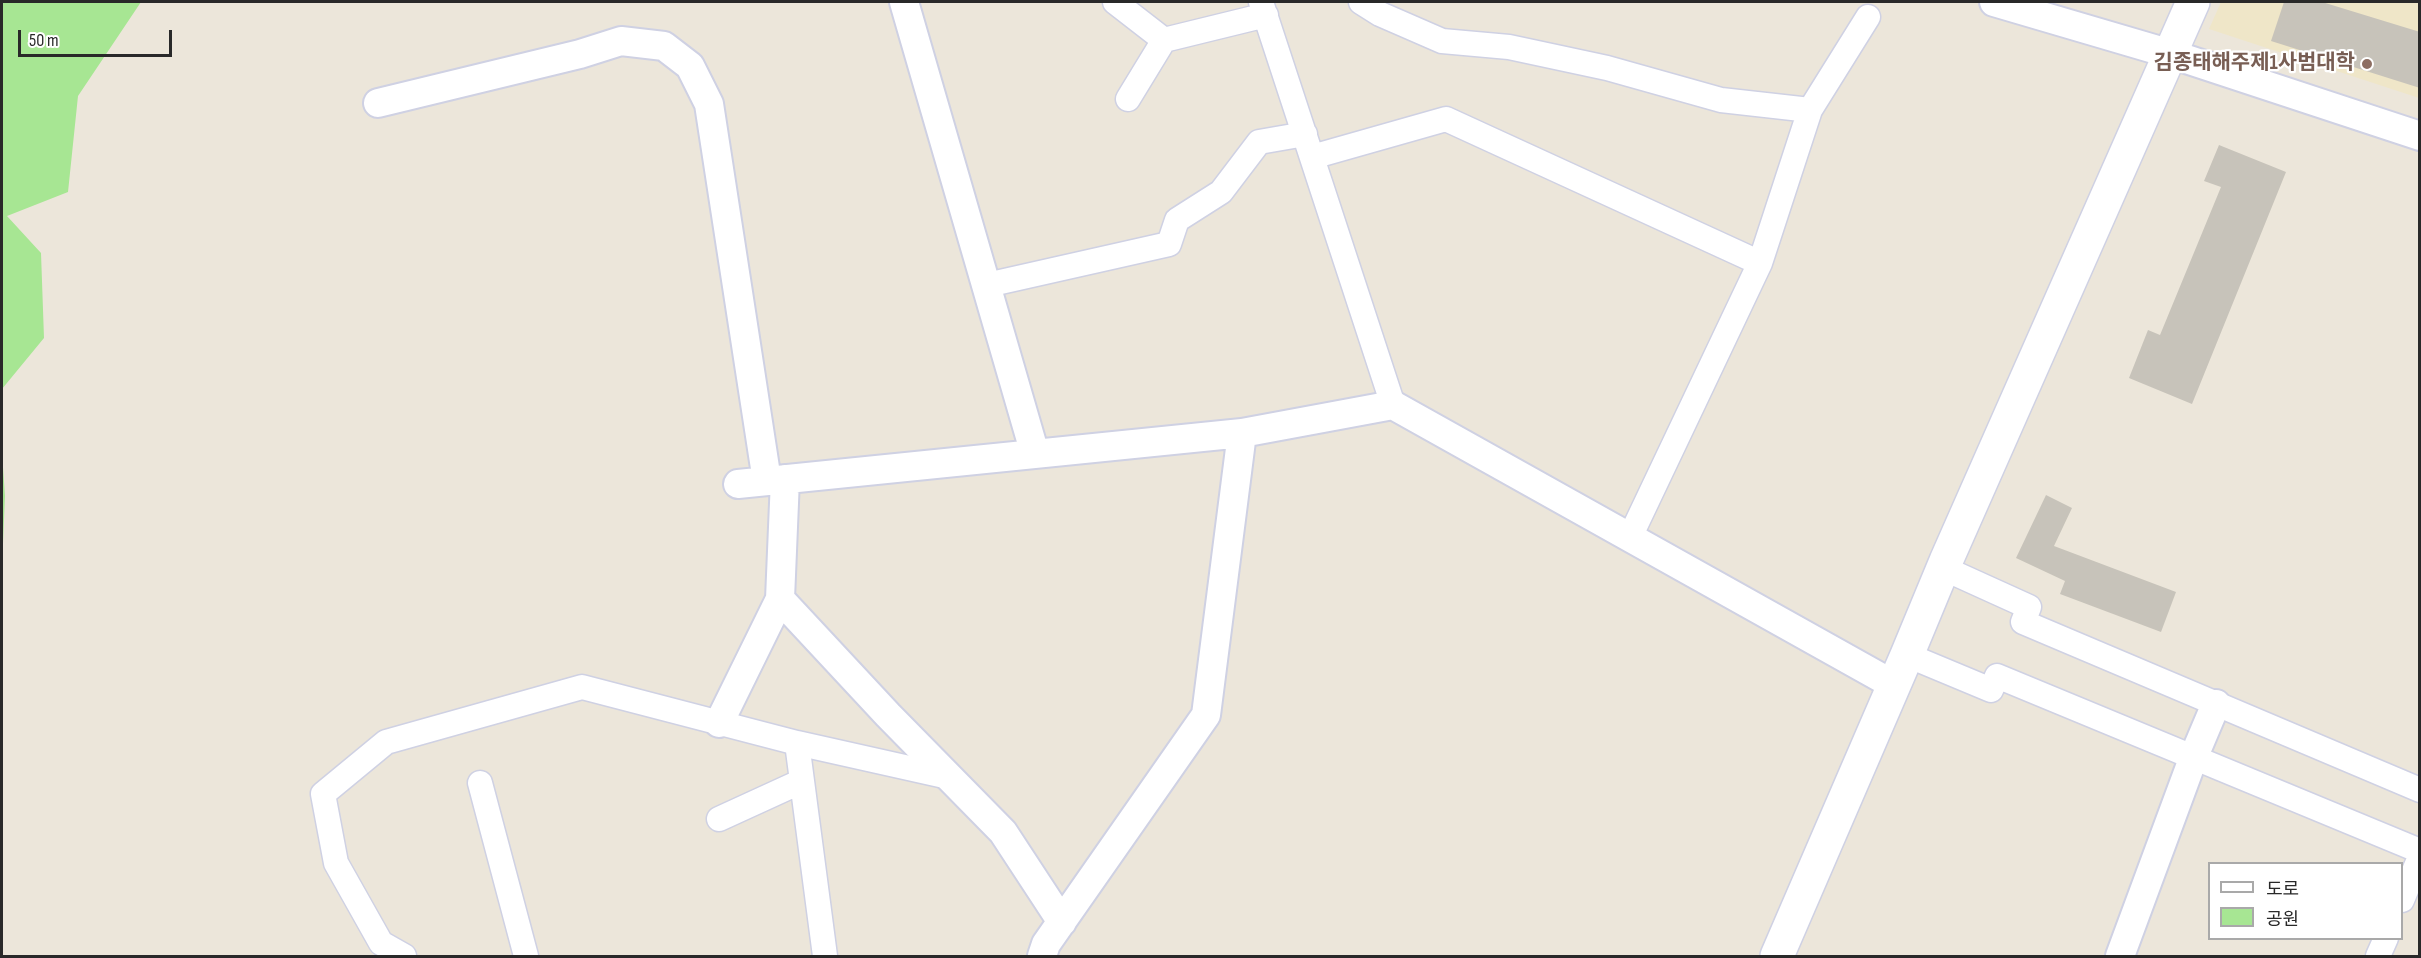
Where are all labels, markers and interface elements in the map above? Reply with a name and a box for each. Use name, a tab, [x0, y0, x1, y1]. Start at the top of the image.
scale bar	[21, 18, 176, 56]
text: 50 m	[29, 30, 59, 51]
place label: 김종태해주제1사범대학	[2154, 51, 2355, 77]
marker: 김종태해주제1사범대학	[2360, 57, 2374, 71]
legend	[2208, 862, 2403, 940]
text: 도로	[2266, 879, 2299, 900]
text: 공원	[2266, 909, 2299, 930]

